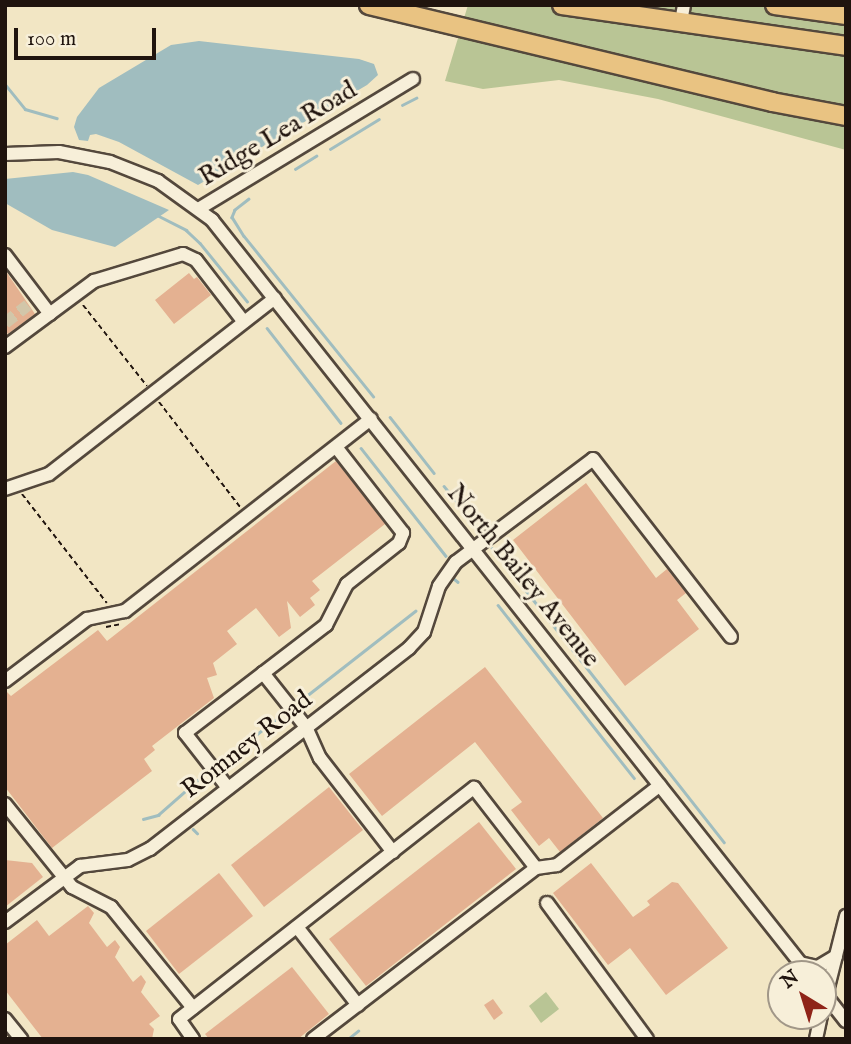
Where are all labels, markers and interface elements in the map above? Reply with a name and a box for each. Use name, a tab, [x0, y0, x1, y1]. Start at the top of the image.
scale bar	[18, 14, 159, 58]
text: 100 m	[27, 26, 76, 53]
street label: Ridge Lea Road	[194, 75, 362, 193]
street label: North Bailey Avenue	[440, 478, 606, 674]
street label: Romney Road	[176, 684, 318, 806]
north arrow	[767, 960, 837, 1030]
text: N	[776, 966, 804, 995]

